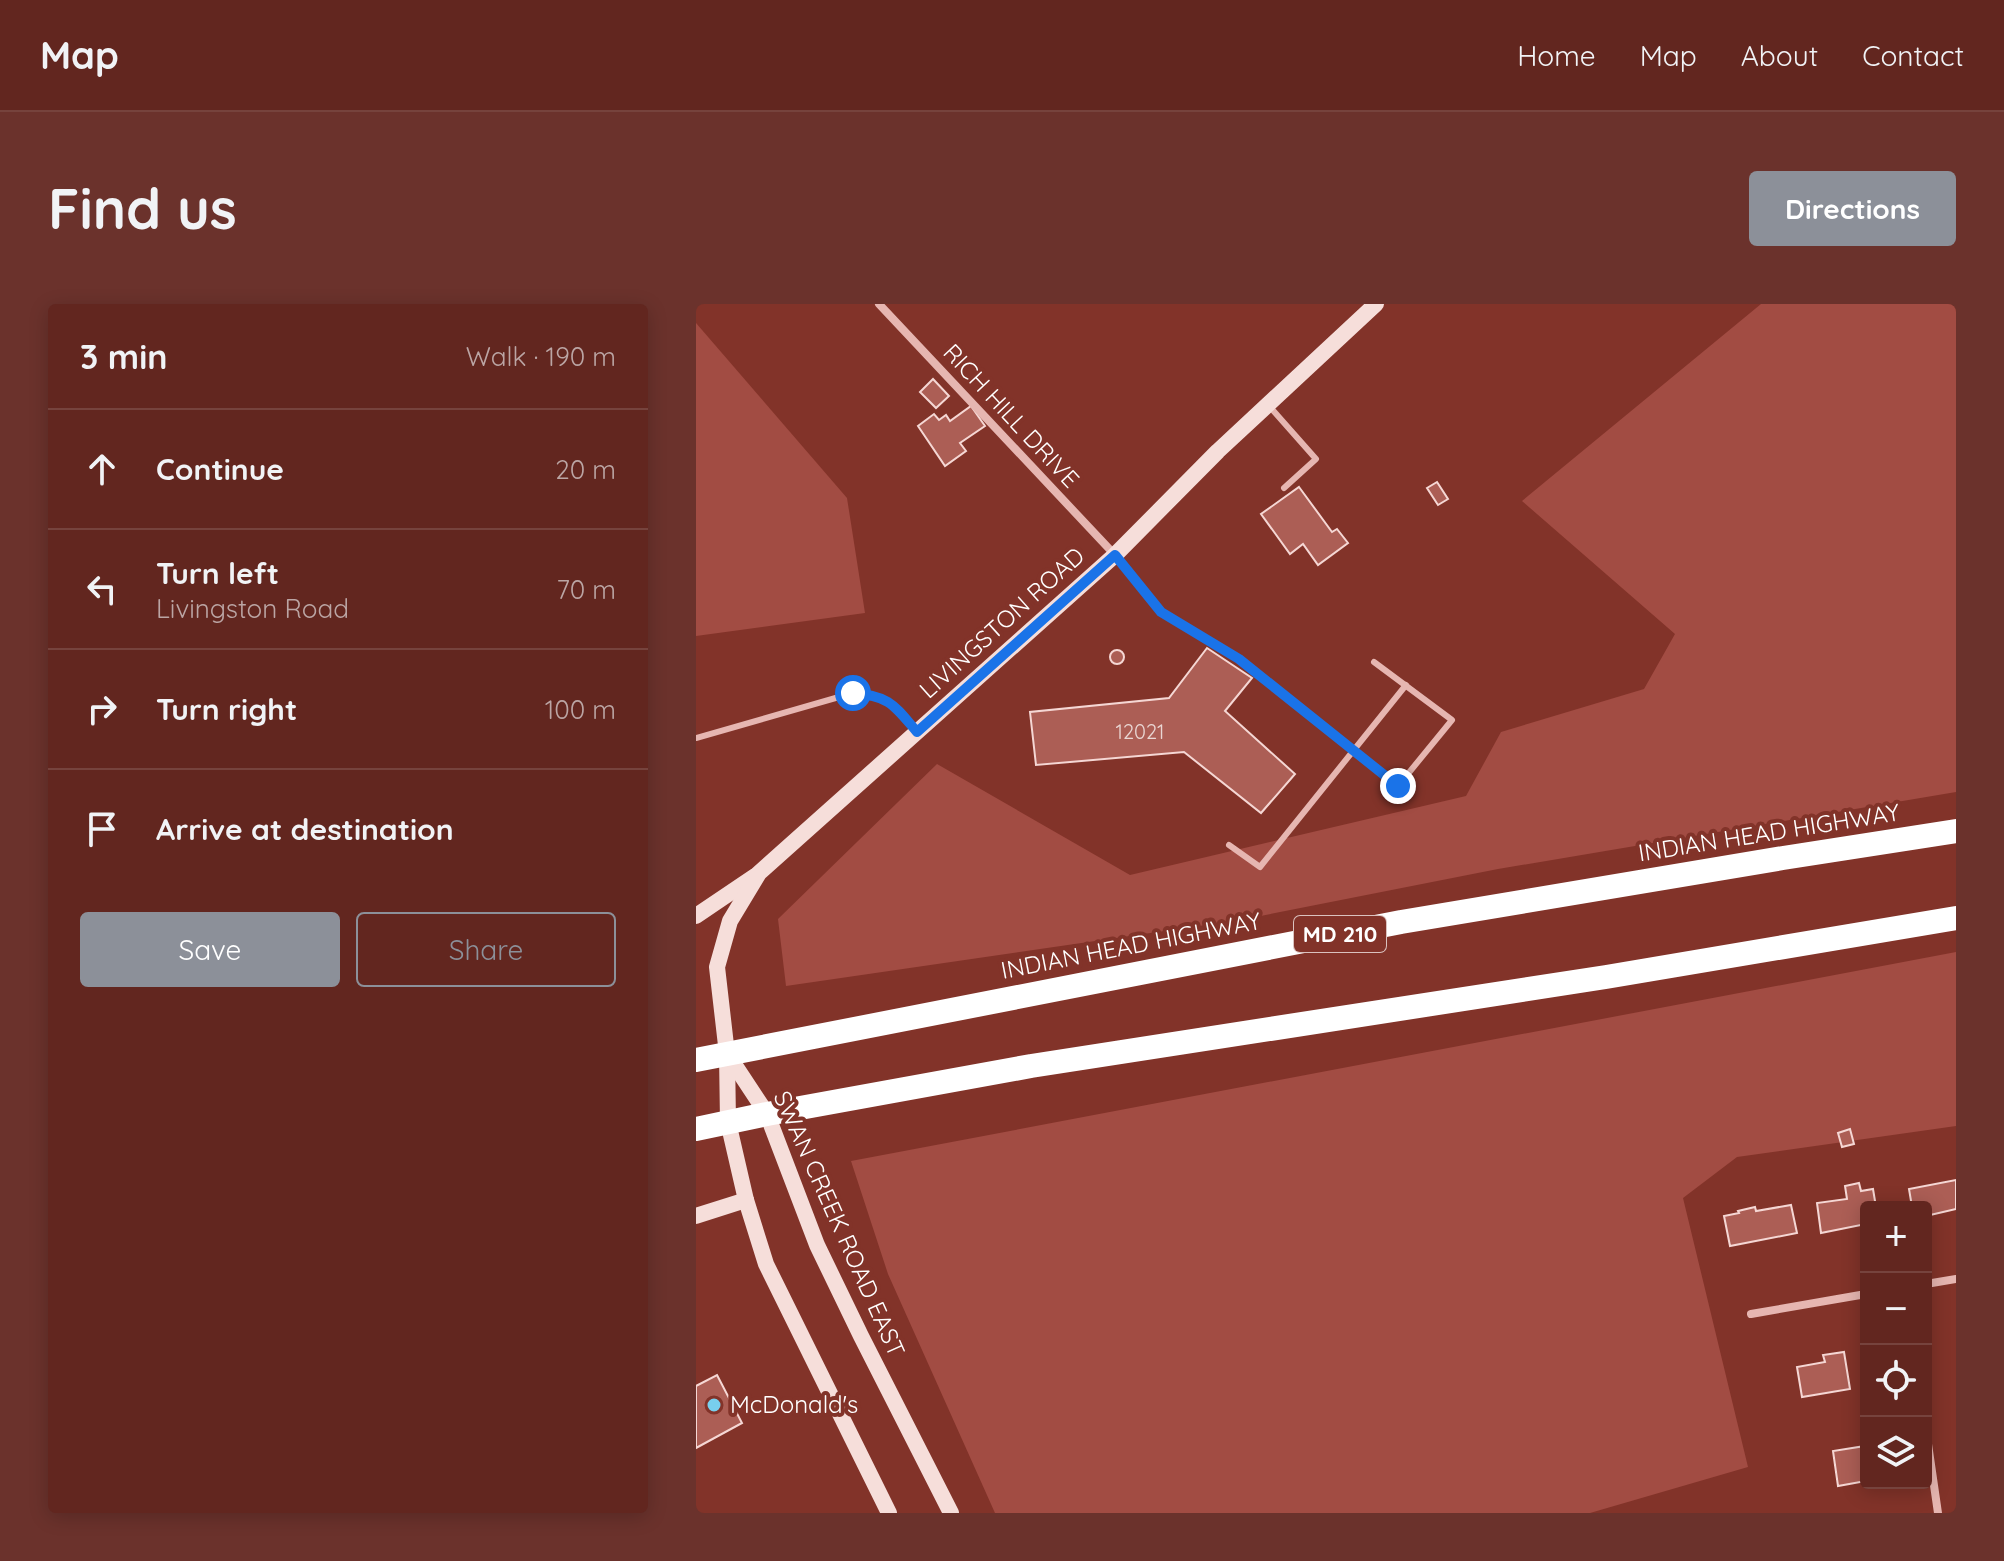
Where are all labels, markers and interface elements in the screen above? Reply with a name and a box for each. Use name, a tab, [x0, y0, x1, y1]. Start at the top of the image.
text: Map	[40, 31, 119, 79]
text: Home	[1517, 38, 1596, 73]
text: Map	[1640, 38, 1697, 73]
text: About	[1741, 38, 1818, 73]
text: Contact	[1862, 38, 1964, 73]
button: Directions	[1749, 171, 1956, 246]
text: Find us	[48, 173, 237, 243]
text: 3 min	[80, 335, 167, 378]
street label: RICH HILL DRIVE	[937, 337, 1086, 494]
text: Walk · 190 m	[466, 340, 616, 373]
icon: ahead	[80, 447, 124, 491]
text: Continue	[156, 450, 284, 488]
text: 20 m	[555, 453, 616, 486]
street label: LIVINGSTON ROAD	[913, 540, 1090, 704]
text: Turn left	[156, 554, 279, 592]
icon: left	[80, 567, 124, 611]
text: 70 m	[556, 573, 616, 606]
text: Livingston Road	[156, 592, 349, 625]
route start	[835, 675, 871, 711]
icon: right	[80, 687, 124, 731]
text: Turn right	[156, 690, 297, 728]
text: 100 m	[545, 693, 616, 726]
house number: 12021	[1116, 719, 1164, 744]
route end	[1380, 768, 1416, 804]
street label: INDIAN HEAD HIGHWAY	[1636, 797, 1902, 868]
icon: arrive	[80, 807, 124, 851]
text: Arrive at destination	[156, 810, 454, 848]
street label: INDIAN HEAD HIGHWAY	[998, 905, 1263, 985]
button: Save	[80, 912, 340, 987]
button: Share	[356, 912, 616, 987]
road number: MD 210	[1294, 916, 1386, 952]
street label: SWAN CREEK ROAD EAST	[768, 1086, 912, 1361]
map controls	[1860, 1201, 1932, 1489]
button: +	[1860, 1201, 1932, 1273]
button: −	[1860, 1273, 1932, 1345]
button: locate	[1860, 1345, 1932, 1417]
place label: McDonald's	[730, 1389, 858, 1419]
marker: McDonald's	[705, 1396, 723, 1414]
button: layers	[1860, 1417, 1932, 1489]

